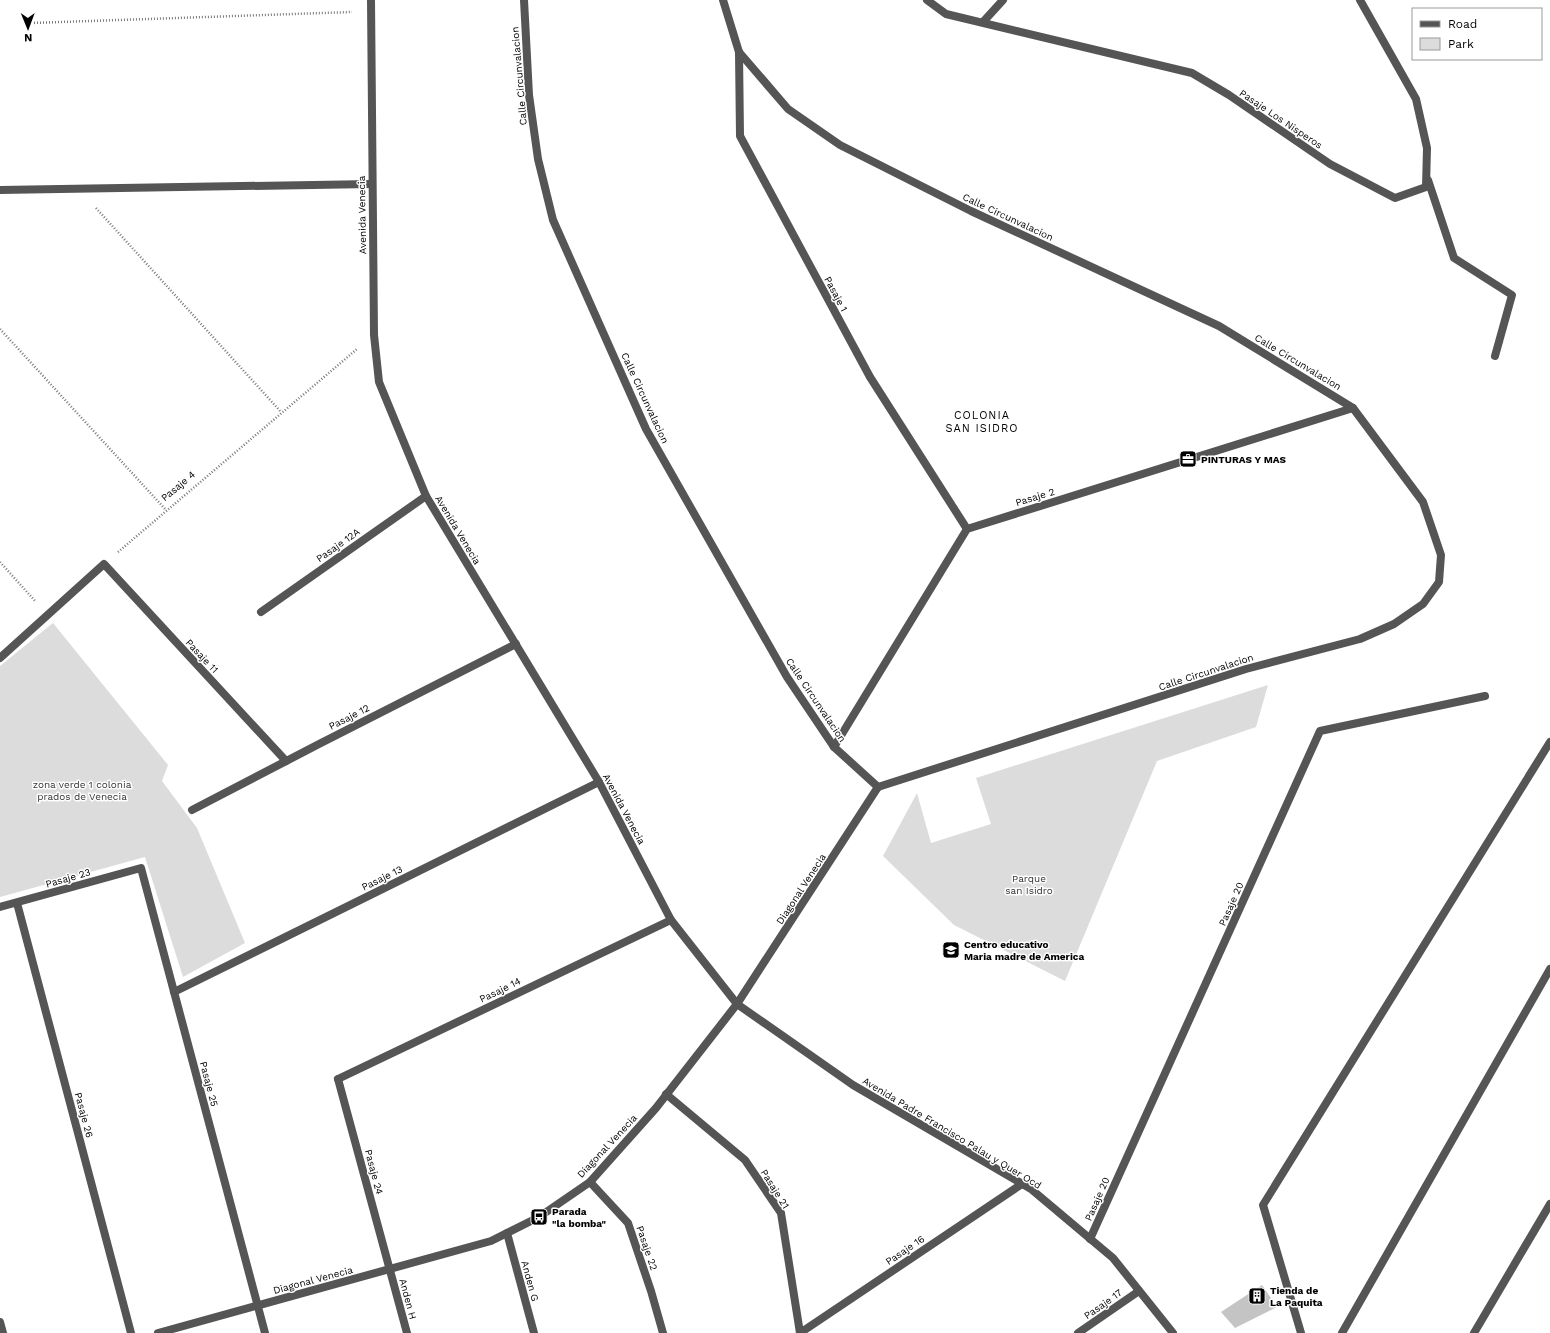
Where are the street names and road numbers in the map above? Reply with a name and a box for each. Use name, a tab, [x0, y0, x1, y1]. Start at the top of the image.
street label: Calle Circunvalacion	[509, 26, 529, 126]
street label: Pasaje Los Nisperos	[1237, 87, 1325, 151]
street label: Avenida Venecia	[356, 175, 368, 254]
street label: Calle Circunvalacion	[961, 191, 1055, 243]
street label: Pasaje 1	[822, 275, 850, 313]
street label: Calle Circunvalacion	[1253, 332, 1343, 392]
street label: Calle Circunvalacion	[619, 351, 671, 445]
street label: Pasaje 4	[159, 469, 197, 503]
street label: Pasaje 2	[1014, 486, 1056, 508]
street label: Avenida Venecia	[433, 494, 483, 567]
street label: Pasaje 12A	[314, 526, 362, 564]
street label: Pasaje 11	[184, 637, 220, 675]
street label: Calle Circunvalacion	[1157, 651, 1255, 693]
street label: Calle Circunvalacion	[784, 656, 848, 744]
street label: Pasaje 12	[327, 702, 371, 732]
street label: Avenida Venecia	[601, 772, 647, 847]
street label: Diagonal Venecia	[774, 851, 828, 926]
street label: Pasaje 13	[360, 863, 404, 893]
street label: Pasaje 23	[44, 866, 92, 890]
street label: Pasaje 20	[1216, 880, 1246, 928]
street label: Pasaje 14	[478, 975, 522, 1005]
street label: Pasaje 25	[198, 1060, 220, 1108]
street label: Avenida Padre Francisco Palau y Quer Ocd	[861, 1075, 1043, 1191]
street label: Pasaje 26	[73, 1091, 95, 1139]
street label: Diagonal Venecia	[575, 1112, 639, 1180]
street label: Pasaje 24	[363, 1148, 385, 1196]
street label: Pasaje 21	[759, 1167, 791, 1211]
street label: Pasaje 20	[1082, 1175, 1112, 1223]
street label: Pasaje 22	[634, 1224, 660, 1272]
street label: Pasaje 16	[884, 1233, 926, 1267]
street label: Anden G	[519, 1259, 541, 1303]
street label: Diagonal Venecia	[272, 1264, 354, 1296]
street label: Anden H	[397, 1277, 419, 1321]
street label: Pasaje 17	[1082, 1287, 1124, 1321]

